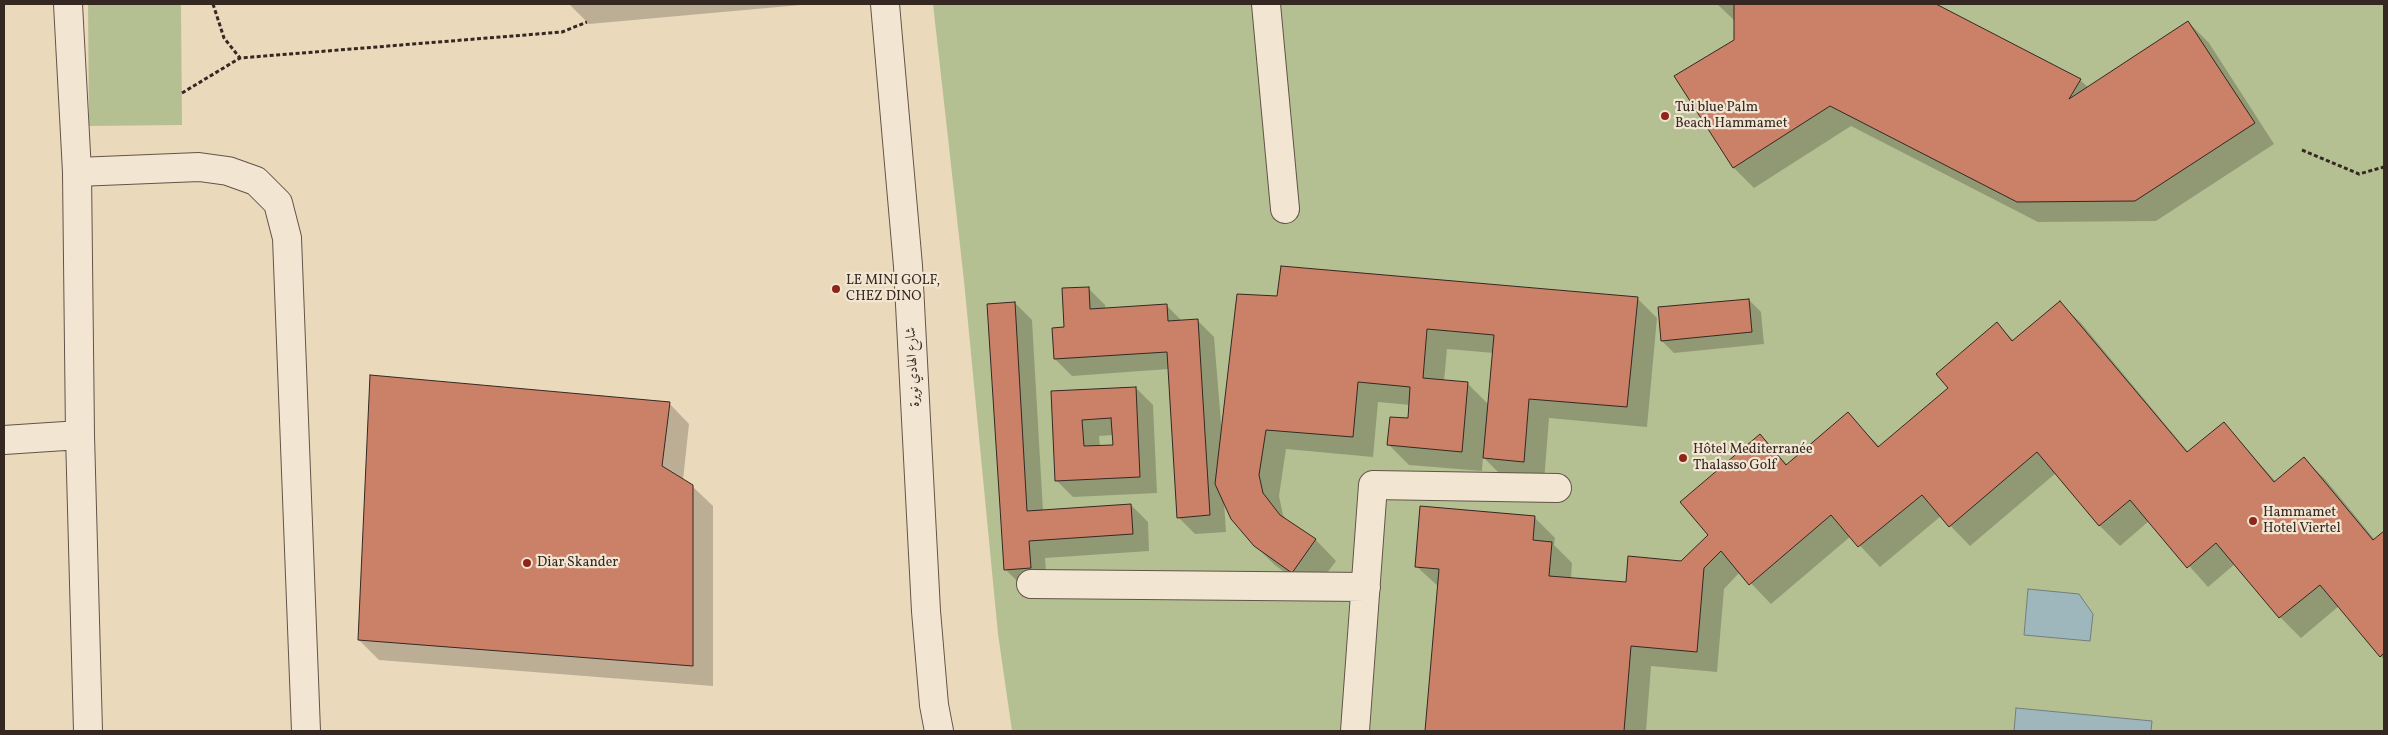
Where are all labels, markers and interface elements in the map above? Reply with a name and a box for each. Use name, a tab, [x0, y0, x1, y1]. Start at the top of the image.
place label: Tui blue Palm Beach Hammamet	[1675, 100, 1788, 132]
marker: Tui blue Palm Beach Hammamet	[1659, 110, 1671, 122]
place label: LE MINI GOLF, CHEZ DINO	[846, 273, 940, 306]
marker: LE MINI GOLF, CHEZ DINO	[830, 283, 842, 295]
street label: شارع الهادي نويرة	[904, 327, 924, 407]
place label: Hôtel Mediterranée Thalasso Golf	[1693, 442, 1813, 474]
marker: Hôtel Mediterranée Thalasso Golf	[1677, 452, 1689, 464]
place label: Hammamet Hotel Viertel	[2263, 505, 2341, 538]
marker: Hammamet Hotel Viertel	[2247, 515, 2259, 527]
place label: Diar Skander	[537, 555, 618, 571]
marker: Diar Skander	[521, 557, 533, 569]

